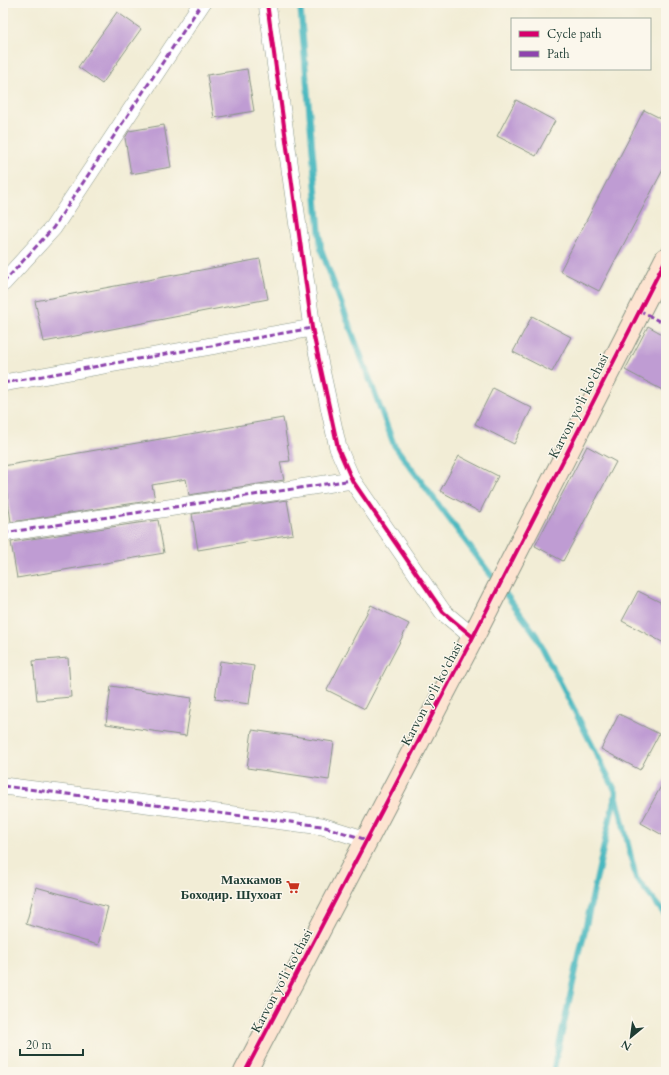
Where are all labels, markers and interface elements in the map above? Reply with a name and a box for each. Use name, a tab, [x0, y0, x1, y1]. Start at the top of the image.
legend	[511, 18, 651, 70]
text: Cycle path	[547, 26, 602, 42]
text: Path	[547, 46, 570, 62]
street label: Karvon yo‘li ko'chasi	[545, 350, 613, 461]
street label: Karvon yo‘li ko'chasi	[397, 639, 467, 749]
place label: Махкамов Боходир. Шухоат	[181, 871, 283, 904]
supermarket icon: Махкамов Боходир. Шухоат	[285, 879, 301, 895]
street label: Karvon yo‘li ko'chasi	[247, 926, 317, 1036]
north arrow	[611, 1017, 651, 1057]
scale bar	[20, 1031, 83, 1057]
text: N	[618, 1036, 634, 1054]
text: 20 m	[26, 1037, 53, 1053]

